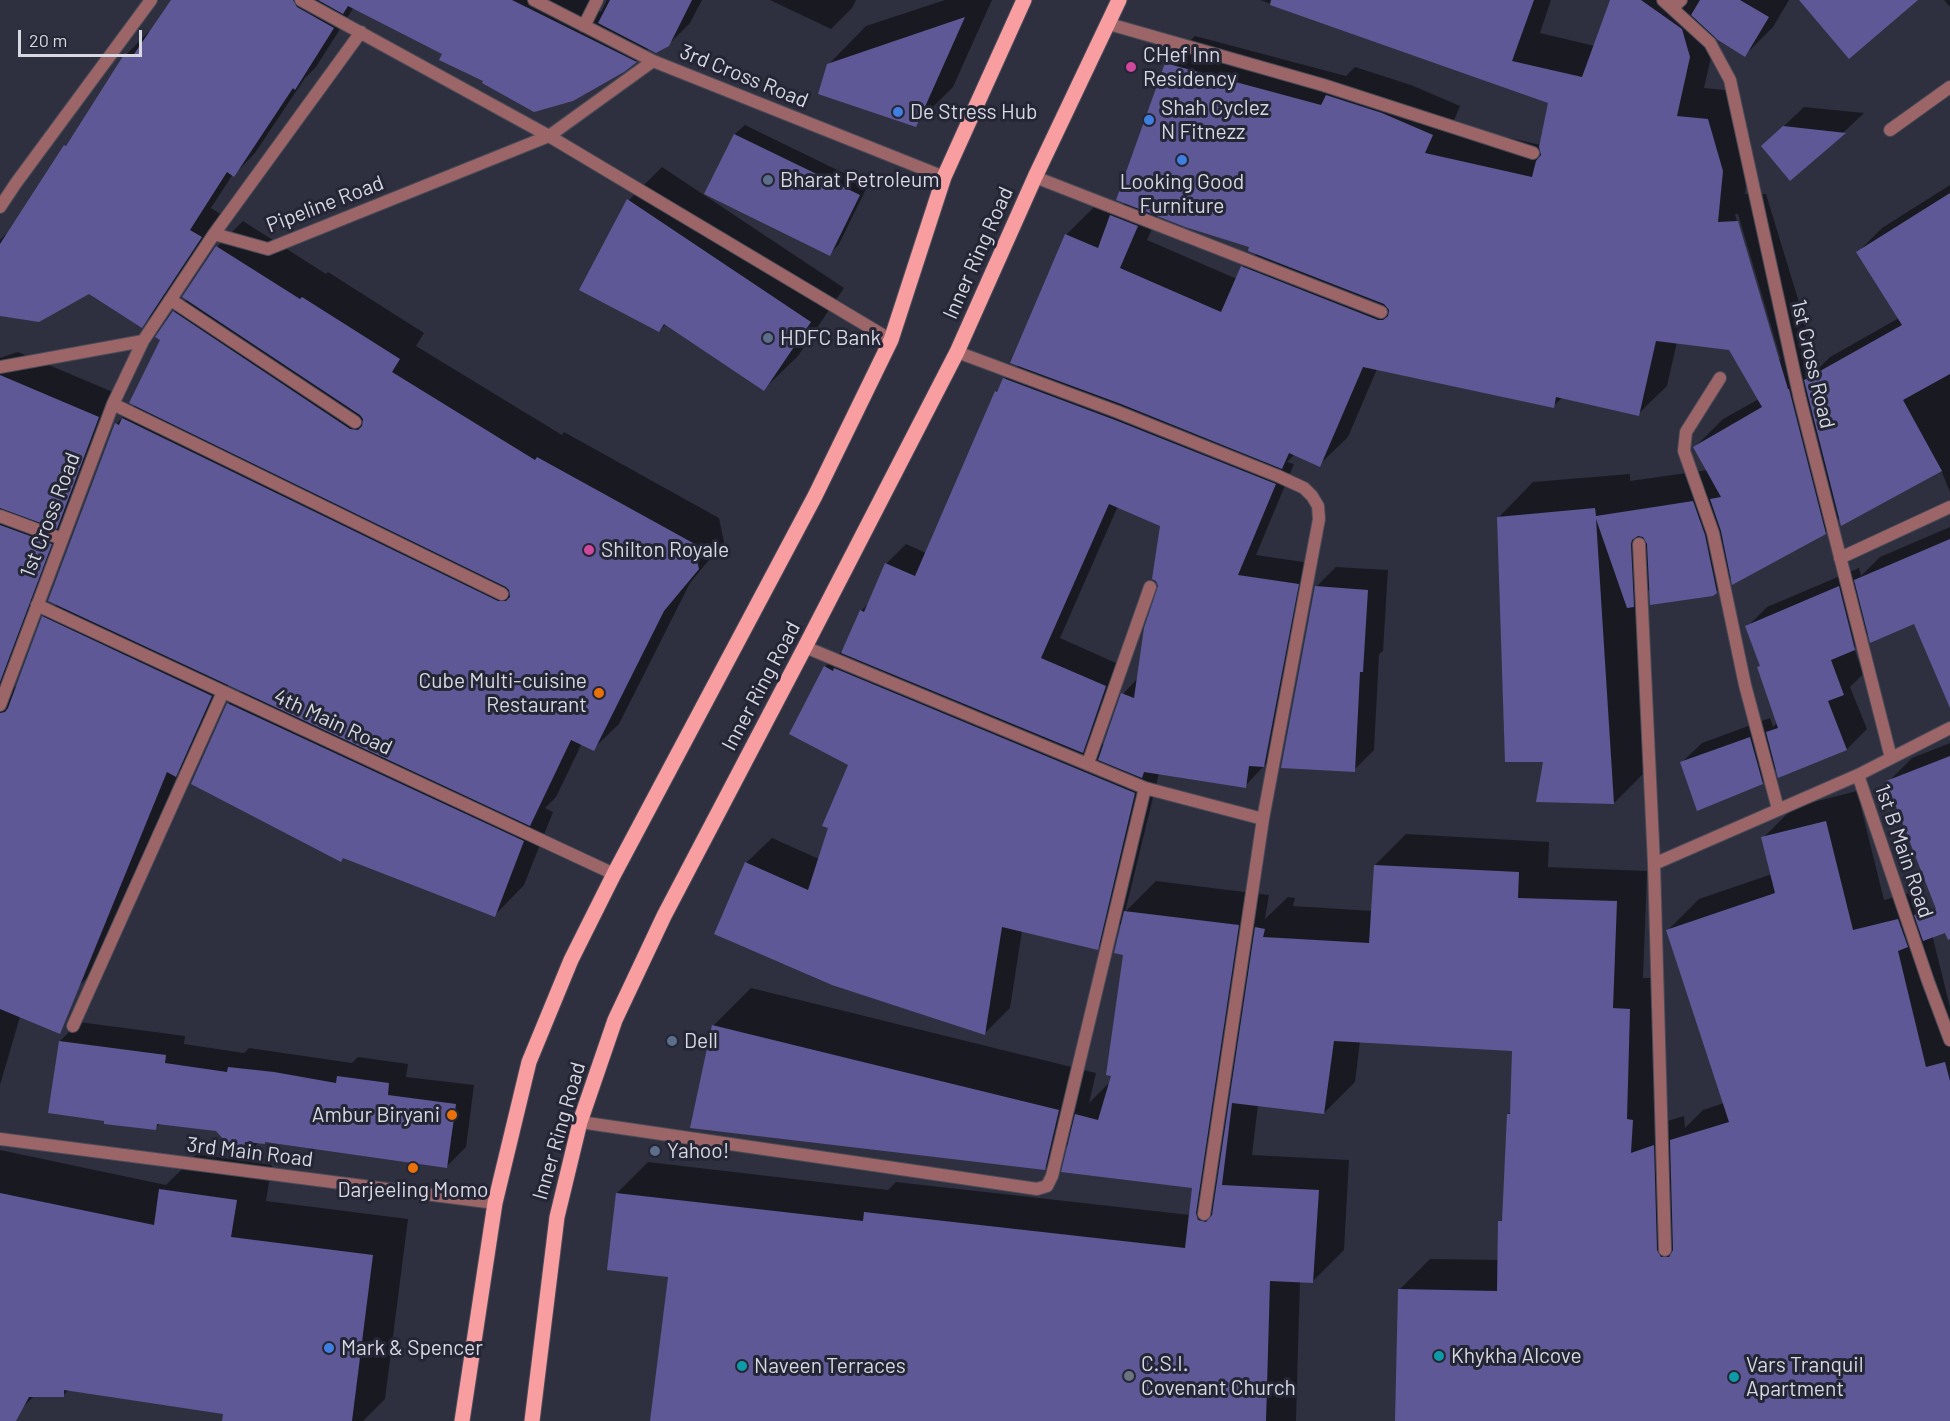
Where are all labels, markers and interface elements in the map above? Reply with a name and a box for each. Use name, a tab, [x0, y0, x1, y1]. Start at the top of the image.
scale bar	[21, 18, 146, 56]
text: 20 m	[29, 29, 67, 51]
street label: 3rd Cross Road	[676, 39, 812, 113]
place label: CHef Inn Residency	[1143, 42, 1237, 92]
marker: CHef Inn Residency	[1124, 60, 1138, 74]
place label: Shah Cyclez N Fitnezz	[1161, 95, 1269, 145]
place label: De Stress Hub	[910, 99, 1037, 125]
marker: De Stress Hub	[891, 105, 905, 119]
marker: Shah Cyclez N Fitnezz	[1142, 113, 1156, 127]
marker: Looking Good Furniture	[1175, 153, 1189, 167]
place label: Bharat Petroleum	[780, 167, 940, 193]
place label: Looking Good Furniture	[1120, 169, 1244, 219]
street label: Pipeline Road	[263, 170, 387, 238]
marker: Bharat Petroleum	[761, 173, 775, 187]
street label: Inner Ring Road	[938, 183, 1018, 323]
street label: 1st Cross Road	[1786, 297, 1840, 431]
place label: HDFC Bank	[780, 325, 881, 351]
marker: HDFC Bank	[761, 331, 775, 345]
street label: 1st Cross Road	[15, 449, 85, 581]
place label: Shilton Royale	[601, 537, 729, 563]
marker: Shilton Royale	[582, 543, 596, 557]
street label: Inner Ring Road	[716, 617, 806, 755]
place label: Cube Multi-cuisine Restaurant	[419, 668, 587, 718]
street label: 4th Main Road	[270, 684, 396, 760]
marker: Cube Multi-cuisine Restaurant	[592, 686, 606, 700]
street label: 1st B Main Road	[1869, 781, 1939, 921]
place label: Dell	[684, 1028, 718, 1054]
marker: Dell	[665, 1034, 679, 1048]
street label: Inner Ring Road	[527, 1059, 591, 1203]
place label: Ambur Biryani	[312, 1102, 440, 1128]
marker: Ambur Biryani	[445, 1108, 459, 1122]
street label: 3rd Main Road	[185, 1132, 315, 1172]
place label: Yahoo!	[667, 1138, 729, 1164]
marker: Yahoo!	[648, 1144, 662, 1158]
marker: Darjeeling Momo	[406, 1161, 420, 1175]
place label: Darjeeling Momo	[338, 1177, 488, 1203]
place label: Mark & Spencer	[341, 1335, 483, 1361]
marker: Mark & Spencer	[322, 1341, 336, 1355]
place label: Khykha Alcove	[1451, 1343, 1582, 1369]
marker: Khykha Alcove	[1432, 1349, 1446, 1363]
place label: C.S.I. Covenant Church	[1141, 1351, 1296, 1401]
place label: Vars Tranquil Apartment	[1746, 1352, 1863, 1402]
place label: Naveen Terraces	[754, 1353, 906, 1379]
marker: Naveen Terraces	[735, 1359, 749, 1373]
marker: C.S.I. Covenant Church	[1122, 1369, 1136, 1383]
marker: Vars Tranquil Apartment	[1727, 1370, 1741, 1384]

